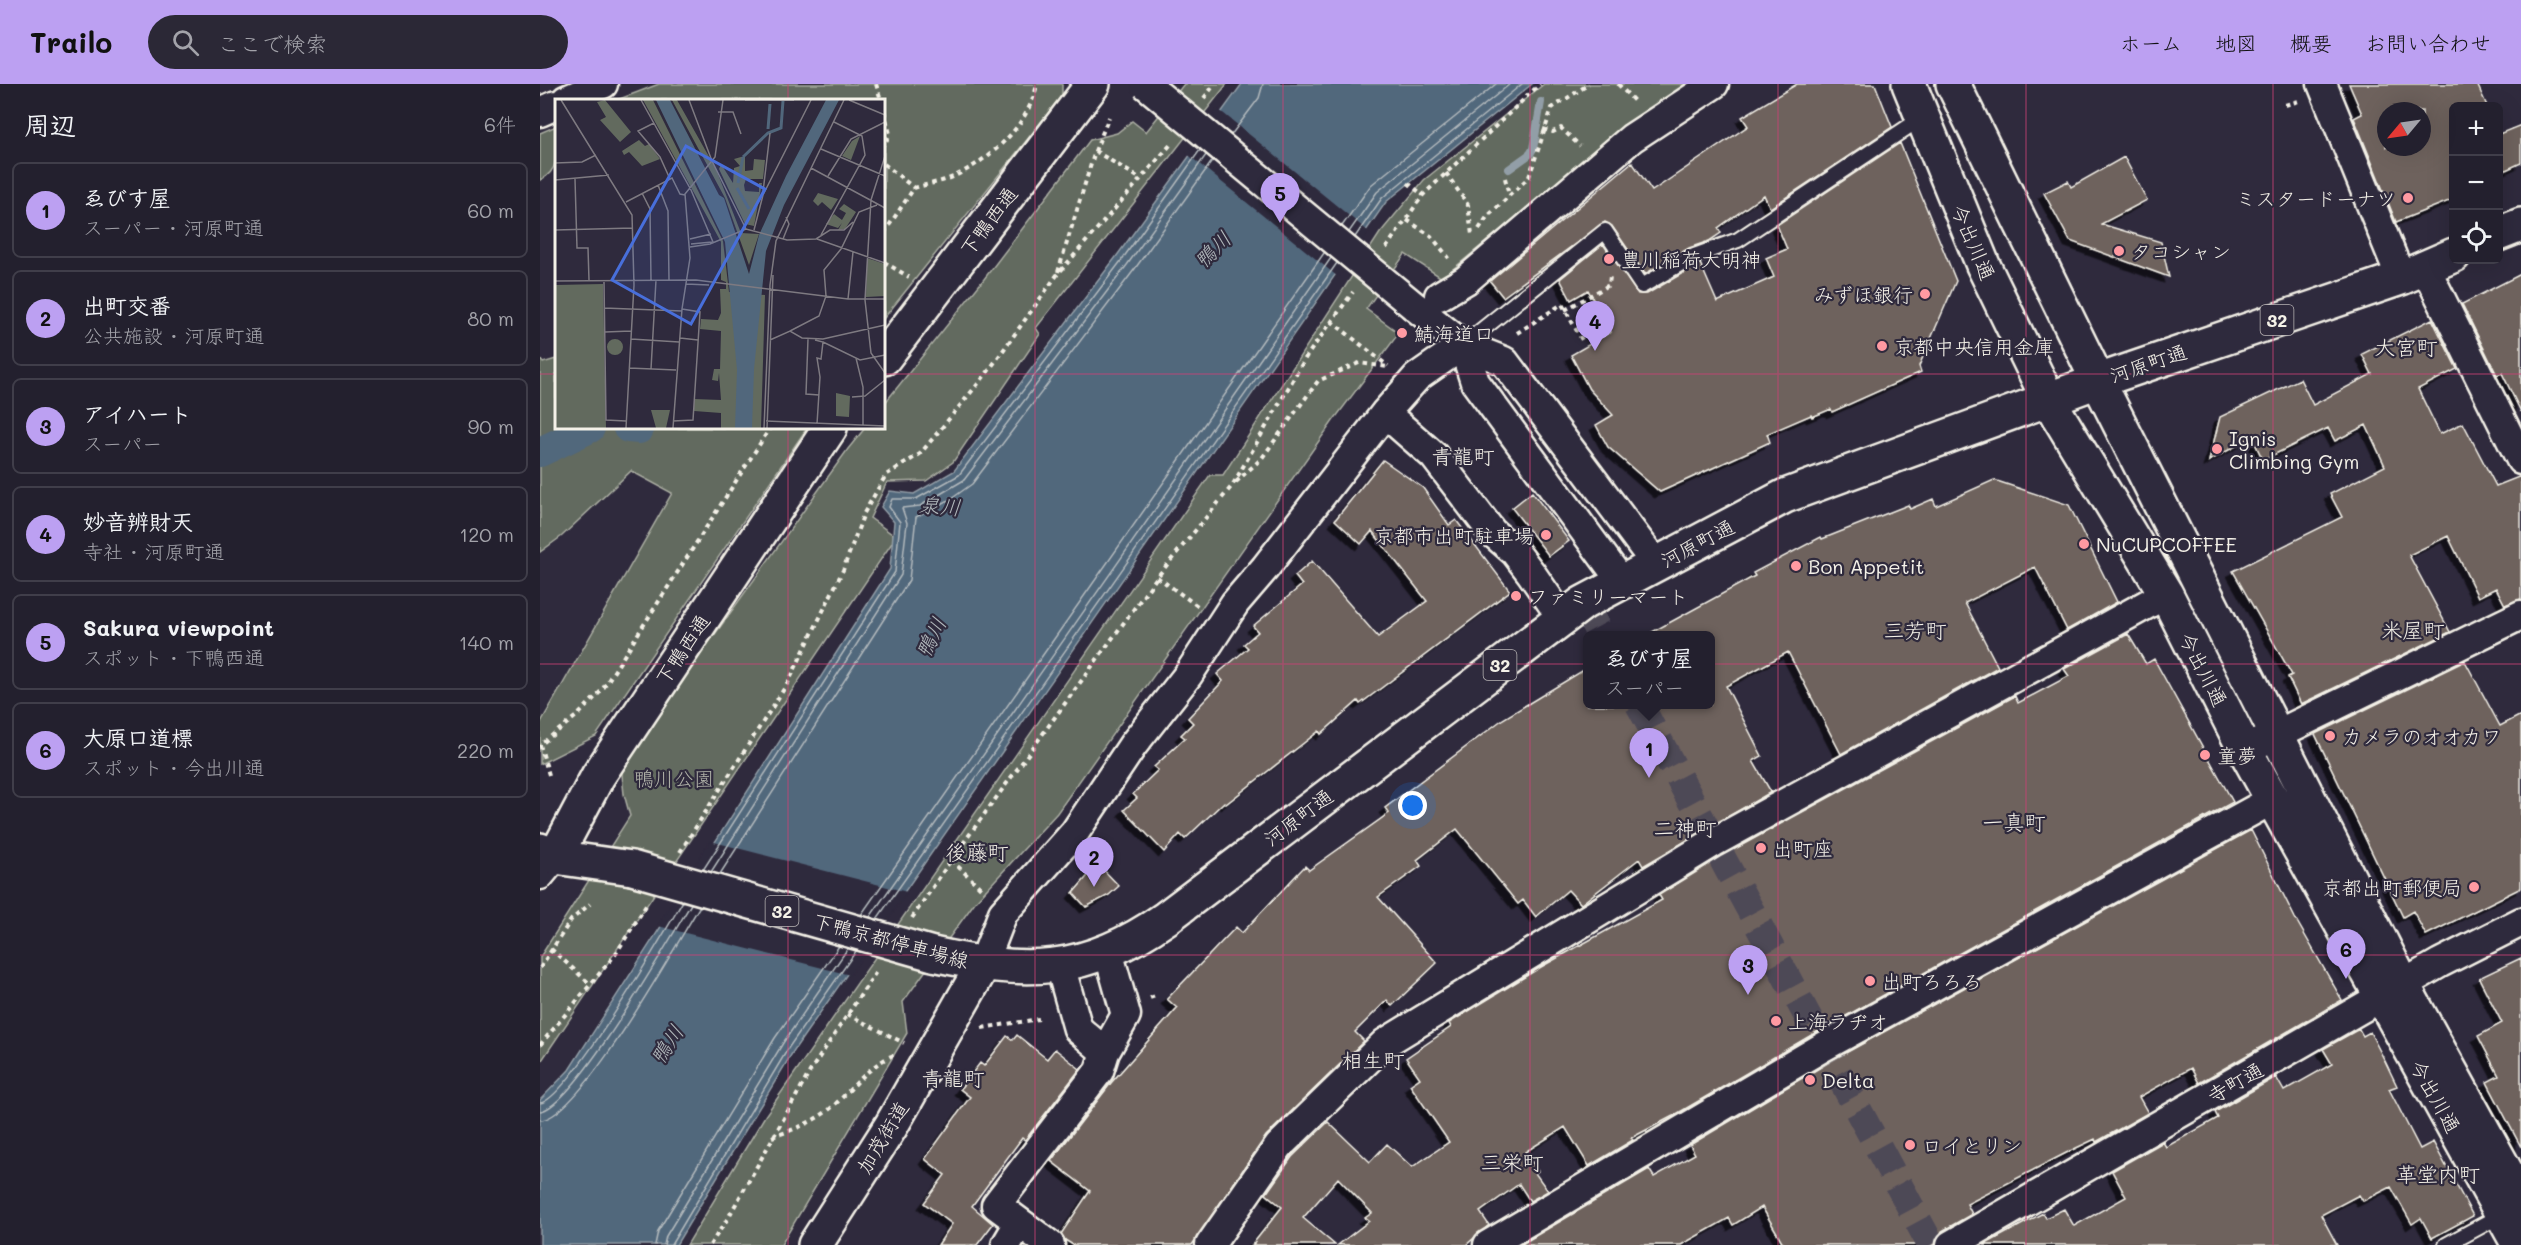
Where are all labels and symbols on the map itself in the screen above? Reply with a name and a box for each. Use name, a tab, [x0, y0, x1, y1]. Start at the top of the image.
inset map	[555, 99, 885, 429]
north arrow	[2377, 102, 2431, 156]
pin: 5	[1260, 174, 1300, 223]
street label: 下鴨西通	[954, 181, 1022, 261]
place label: ミスタードーナツ	[2236, 185, 2396, 211]
marker: ミスタードーナツ	[2401, 191, 2415, 205]
street label: 今出川通	[1946, 200, 2002, 284]
water label: 鴨川	[1188, 225, 1236, 273]
place label: タコシャン	[2131, 238, 2231, 264]
marker: タコシャン	[2112, 244, 2126, 258]
place label: 豊川稲荷大明神	[1621, 246, 1761, 272]
marker: 豊川稲荷大明神	[1602, 252, 1616, 266]
place label: みずほ銀行	[1814, 281, 1913, 307]
marker: みずほ銀行	[1918, 287, 1932, 301]
pin: 4	[1576, 302, 1614, 351]
road number: 32	[2260, 305, 2294, 335]
place label: 鯖海道口	[1414, 320, 1494, 346]
marker: 鯖海道口	[1395, 326, 1409, 340]
place label: 京都中央信用金庫	[1894, 333, 2054, 359]
district label: 大宮町	[2375, 333, 2438, 360]
street label: 河原町通	[2106, 338, 2190, 388]
marker: 京都中央信用金庫	[1875, 339, 1889, 353]
place label: Ignis Climbing Gym	[2229, 425, 2360, 474]
district label: 青龍町	[1432, 442, 1495, 469]
marker: Ignis Climbing Gym	[2210, 442, 2224, 456]
water label: 泉川	[918, 490, 962, 520]
street label: 河原町通	[1656, 513, 1738, 573]
place label: 京都市出町駐車場	[1374, 522, 1534, 548]
marker: 京都市出町駐車場	[1539, 528, 1553, 542]
place label: NuCUPCOFFEE	[2096, 531, 2237, 557]
marker: NuCUPCOFFEE	[2077, 537, 2091, 551]
place label: Bon Appetit	[1808, 553, 1924, 579]
marker: Bon Appetit	[1789, 559, 1803, 573]
place label: ファミリーマート	[1528, 583, 1688, 609]
marker: ファミリーマート	[1509, 589, 1523, 603]
street label: 下鴨西通	[649, 609, 715, 689]
water label: 鴨川	[909, 612, 951, 662]
district label: 三芳町	[1884, 616, 1947, 643]
district label: 米屋町	[2382, 616, 2445, 643]
street label: 今出川通	[2174, 627, 2234, 711]
road number: 32	[1484, 650, 1516, 680]
place label: カメラのオオカワ	[2342, 723, 2502, 749]
pin: 1	[1630, 728, 1668, 778]
marker: カメラのオオカワ	[2323, 729, 2337, 743]
place label: 童夢	[2217, 742, 2257, 768]
marker: 童夢	[2198, 748, 2212, 762]
park label: 鴨川公園	[634, 765, 714, 791]
street label: 河原町通	[1258, 783, 1338, 851]
your location	[1398, 791, 1427, 820]
district label: 一真町	[1983, 808, 2046, 835]
district label: 二神町	[1654, 814, 1717, 841]
place label: 出町座	[1773, 835, 1833, 861]
district label: 後藤町	[946, 838, 1009, 865]
pin: 2	[1074, 838, 1114, 887]
marker: 出町座	[1754, 841, 1768, 855]
place label: 京都出町郵便局	[2322, 874, 2462, 900]
marker: 京都出町郵便局	[2467, 880, 2481, 894]
road number: 32	[766, 896, 798, 926]
street label: 下鴨京都停車場線	[810, 907, 972, 973]
pin: 6	[2326, 930, 2366, 979]
pin: 3	[1728, 946, 1768, 995]
place label: 出町ろろろ	[1882, 968, 1982, 994]
marker: 出町ろろろ	[1863, 974, 1877, 988]
place label: 上海ラヂオ	[1788, 1008, 1888, 1034]
marker: 上海ラヂオ	[1769, 1014, 1783, 1028]
water label: 鴨川	[643, 1019, 689, 1069]
district label: 相生町	[1342, 1046, 1405, 1073]
street label: 今出川通	[2405, 1055, 2467, 1137]
street label: 寺町通	[2203, 1056, 2267, 1108]
district label: 青龍町	[922, 1064, 985, 1091]
place label: Delta	[1822, 1067, 1874, 1093]
marker: Delta	[1803, 1073, 1817, 1087]
street label: 加茂街道	[850, 1096, 914, 1178]
place label: ロイとリン	[1922, 1132, 2022, 1158]
marker: ロイとリン	[1903, 1138, 1917, 1152]
district label: 三栄町	[1481, 1148, 1544, 1175]
district label: 革堂内町	[2396, 1160, 2480, 1187]

